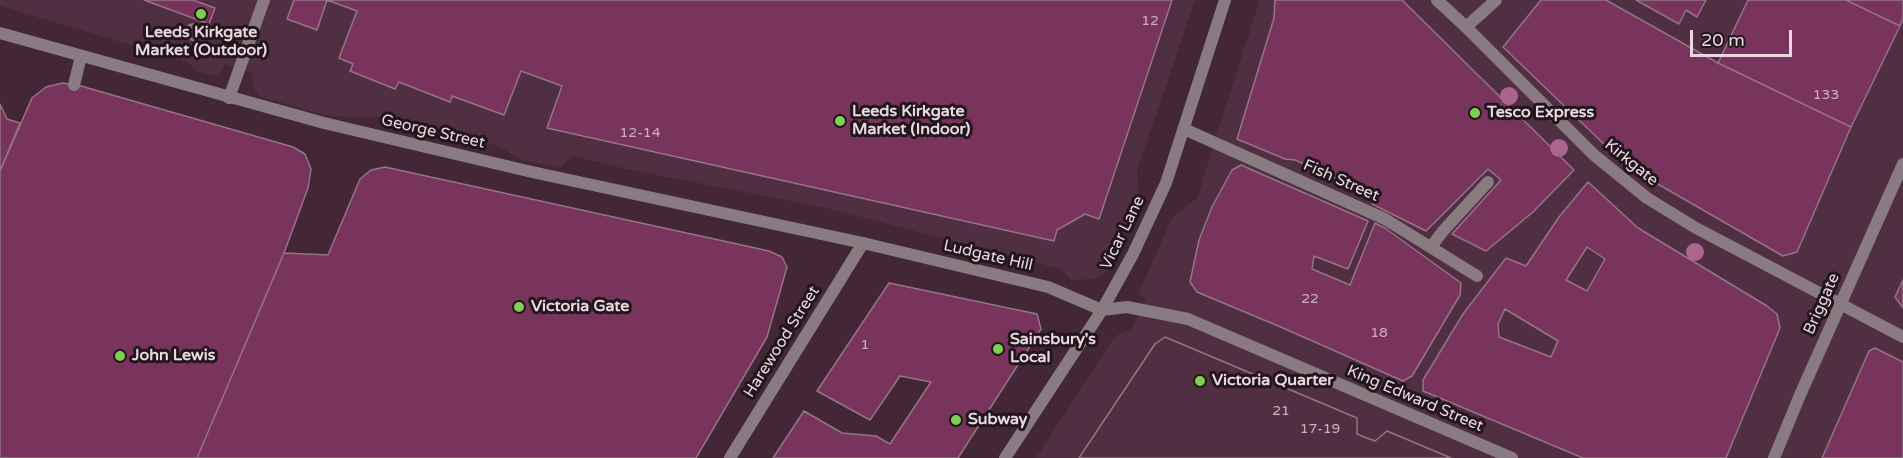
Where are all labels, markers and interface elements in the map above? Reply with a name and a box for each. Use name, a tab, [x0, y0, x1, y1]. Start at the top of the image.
marker: Leeds Kirkgate Market (Outdoor)	[194, 7, 208, 21]
house number: 12	[1141, 13, 1159, 29]
scale bar	[1693, 18, 1795, 56]
place label: Leeds Kirkgate Market (Outdoor)	[135, 23, 267, 61]
text: 20 m	[1701, 29, 1745, 51]
house number: 133	[1813, 87, 1839, 103]
place label: Leeds Kirkgate Market (Indoor)	[852, 102, 970, 140]
place label: Tesco Express	[1487, 103, 1594, 123]
marker: Tesco Express	[1468, 106, 1482, 120]
street label: George Street	[379, 111, 487, 153]
marker: Leeds Kirkgate Market (Indoor)	[833, 114, 847, 128]
house number: 12-14	[620, 125, 660, 141]
street label: Kirkgate	[1600, 136, 1662, 190]
street label: Fish Street	[1300, 156, 1382, 206]
street label: Vicar Lane	[1097, 193, 1149, 273]
street label: Ludgate Hill	[941, 236, 1035, 276]
street label: Briggate	[1800, 270, 1844, 338]
street label: Harewood Street	[740, 283, 824, 401]
house number: 22	[1301, 291, 1319, 307]
place label: Victoria Gate	[531, 297, 629, 317]
marker: Victoria Gate	[512, 300, 526, 314]
house number: 18	[1370, 325, 1388, 341]
place label: Sainsbury's Local	[1010, 330, 1096, 368]
house number: 1	[861, 337, 869, 353]
marker: Sainsbury's Local	[991, 342, 1005, 356]
place label: John Lewis	[132, 346, 215, 366]
marker: John Lewis	[113, 349, 127, 363]
street label: King Edward Street	[1344, 362, 1486, 436]
place label: Victoria Quarter	[1212, 371, 1333, 391]
marker: Victoria Quarter	[1193, 374, 1207, 388]
house number: 21	[1272, 403, 1290, 419]
place label: Subway	[968, 410, 1027, 430]
marker: Subway	[949, 413, 963, 427]
house number: 17-19	[1300, 421, 1340, 437]

